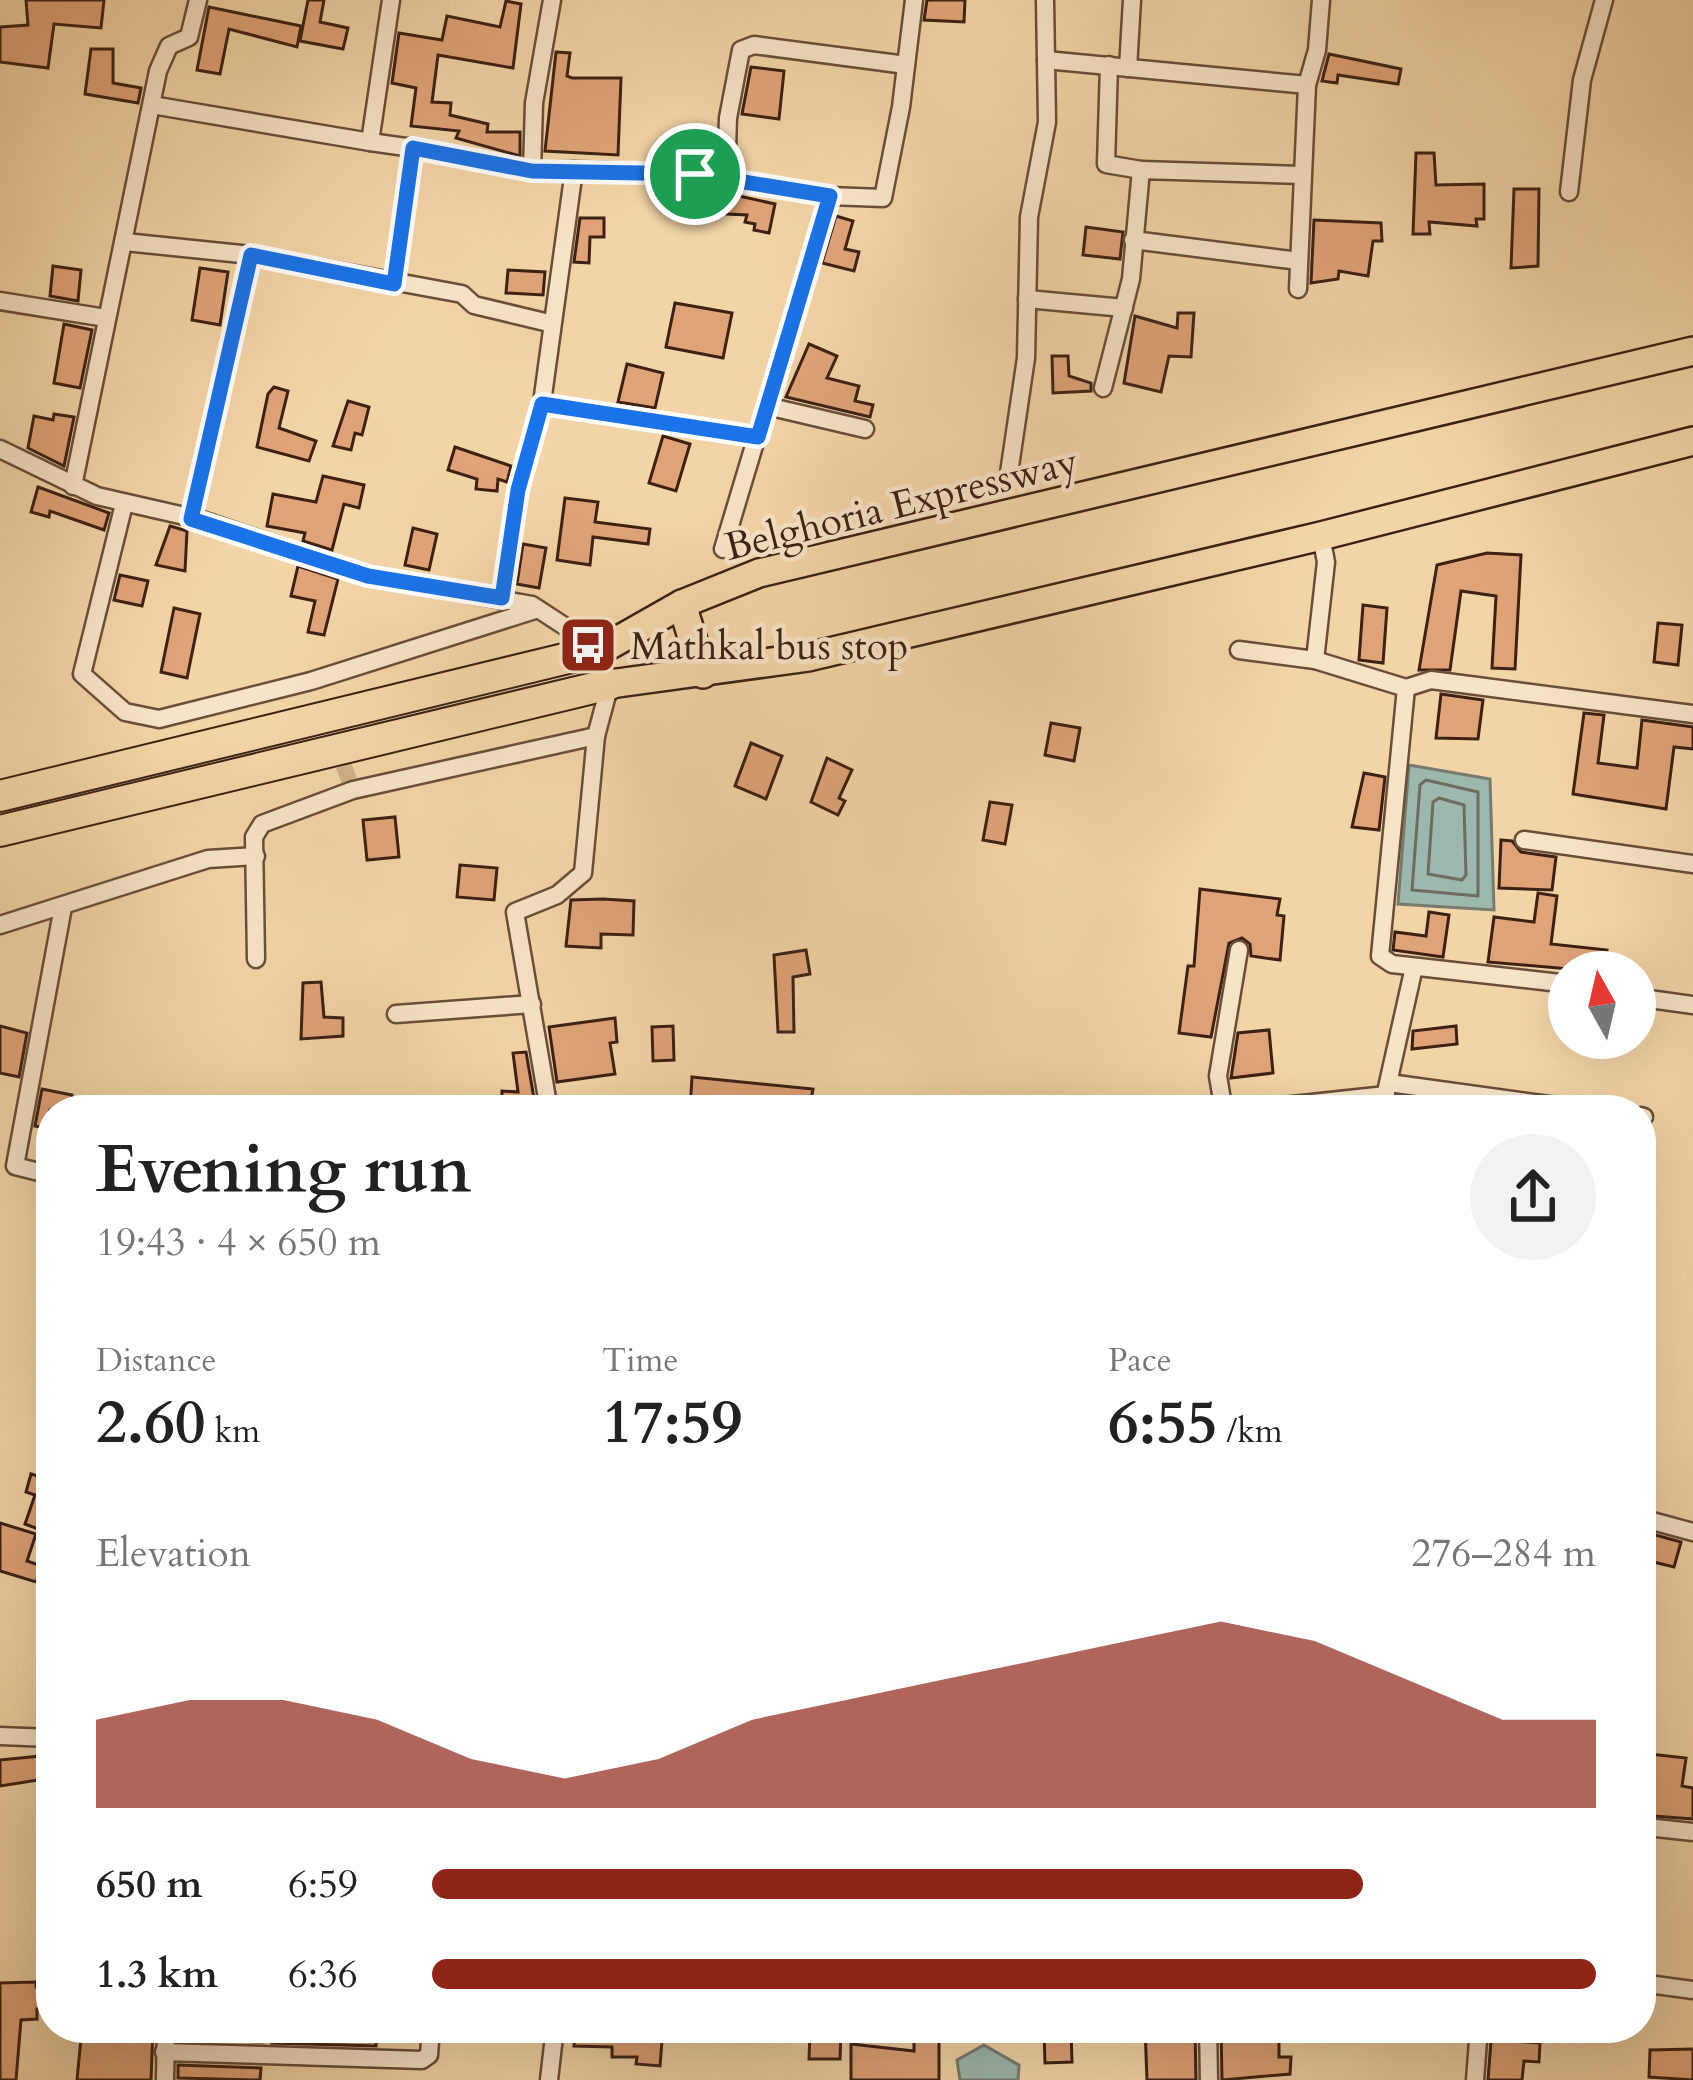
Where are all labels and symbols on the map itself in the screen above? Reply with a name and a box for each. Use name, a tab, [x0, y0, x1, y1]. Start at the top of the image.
pin	[644, 123, 746, 225]
street label: Belghoria Expressway	[719, 435, 1084, 574]
bus stop icon: Mathkal bus stop	[557, 614, 619, 676]
place label: Mathkal bus stop	[630, 620, 908, 673]
north arrow	[1548, 951, 1656, 1059]

